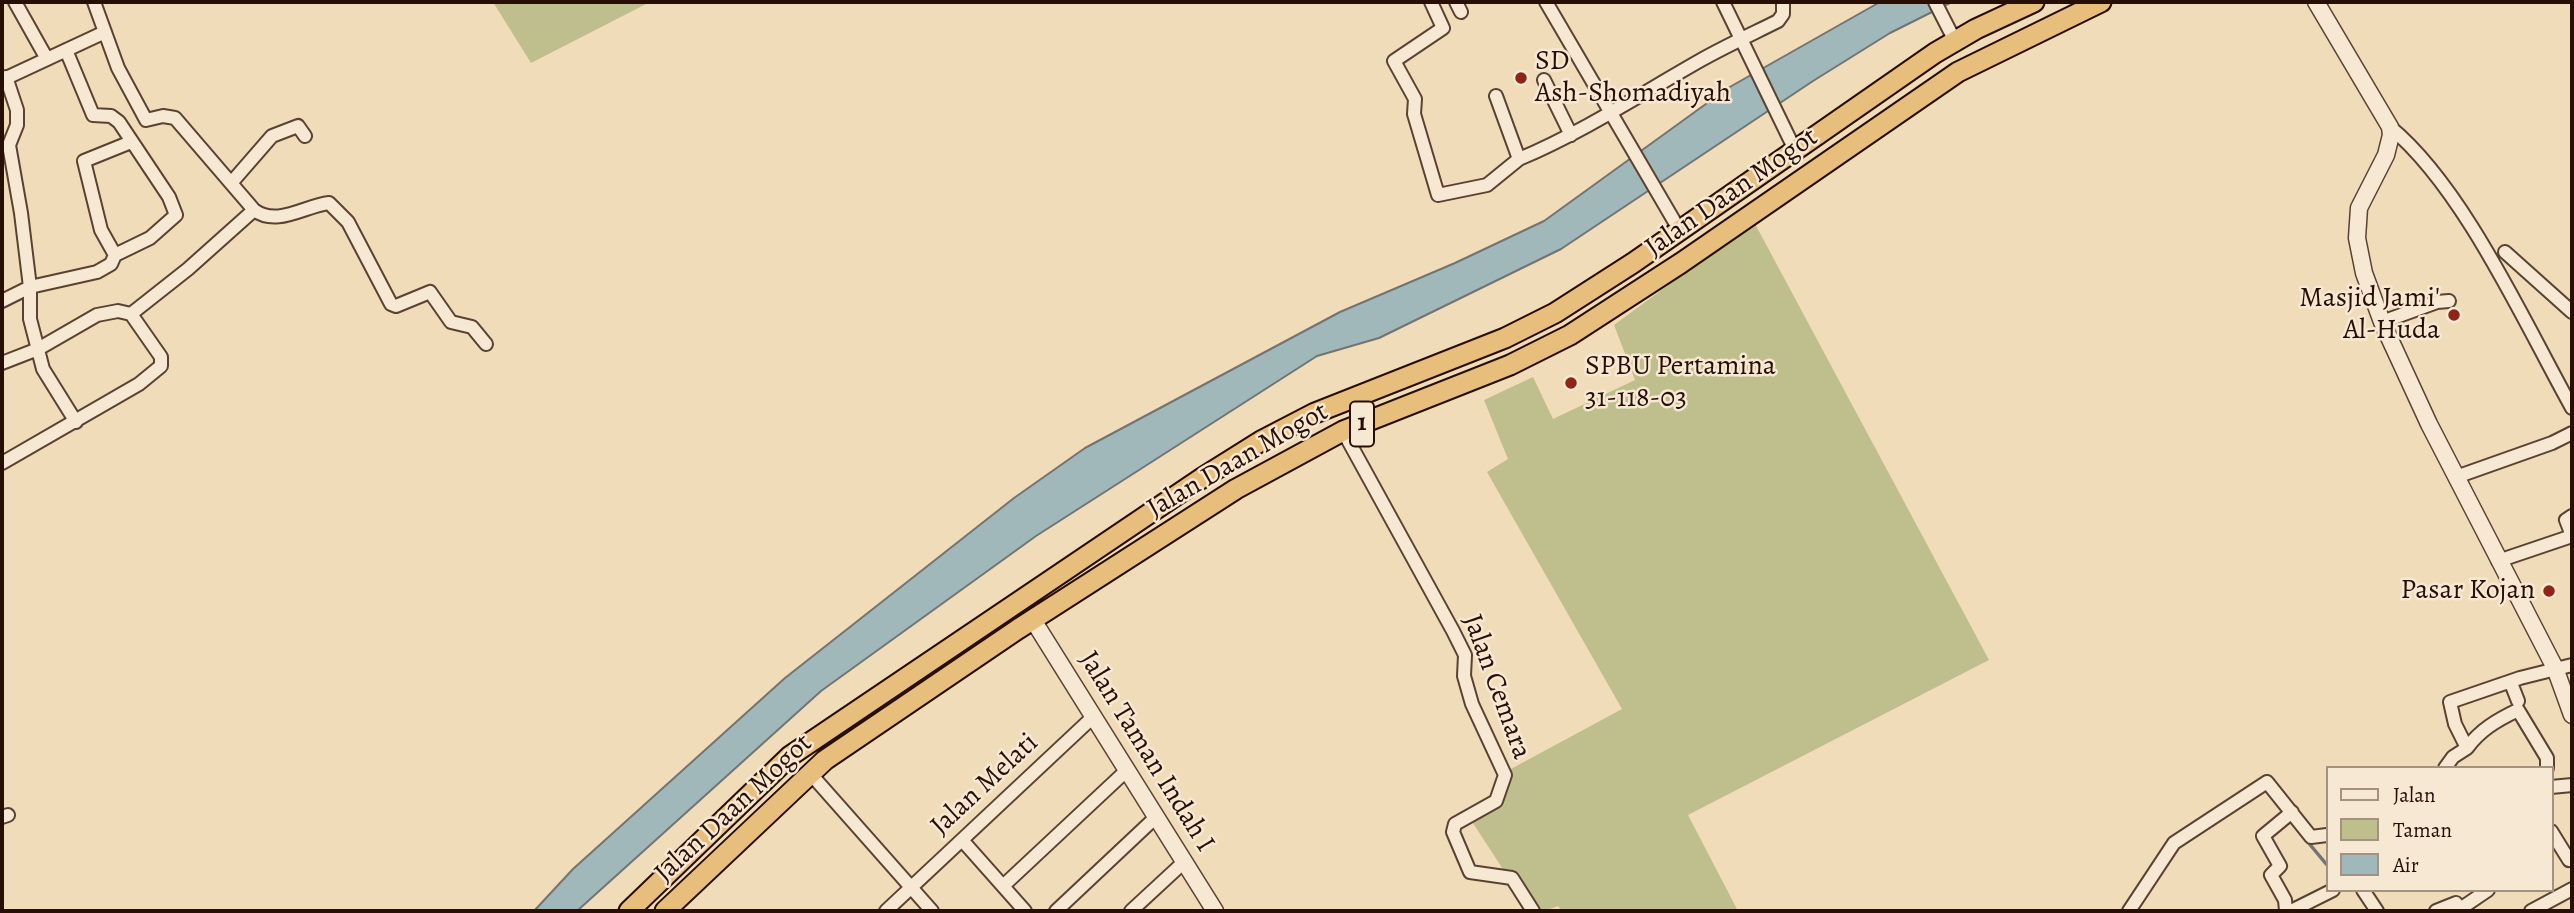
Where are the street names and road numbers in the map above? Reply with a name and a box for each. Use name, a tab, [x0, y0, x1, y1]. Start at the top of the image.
street label: Jalan Daan Mogot	[1639, 121, 1825, 265]
street label: Jalan Daan Mogot	[1142, 396, 1334, 526]
road number: 1	[1350, 402, 1374, 446]
street label: Jalan Cemara	[1454, 610, 1538, 764]
street label: Jalan Taman Indah I	[1071, 646, 1221, 858]
street label: Jalan Daan Mogot	[648, 727, 820, 891]
street label: Jalan Melati	[924, 727, 1046, 843]

